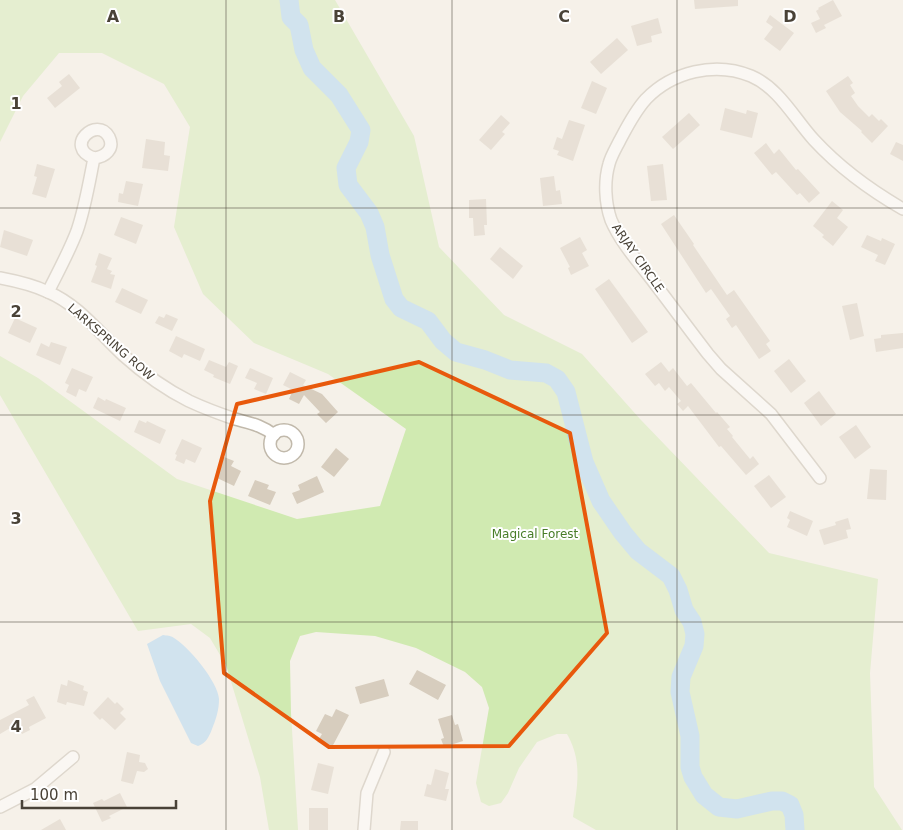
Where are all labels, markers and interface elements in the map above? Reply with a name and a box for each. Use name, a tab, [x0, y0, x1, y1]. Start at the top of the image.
text: A	[107, 7, 120, 26]
text: B	[333, 7, 345, 26]
text: C	[558, 7, 570, 26]
text: D	[783, 7, 797, 26]
text: 1	[10, 94, 22, 113]
street label: ARJAY CIRCLE	[609, 221, 667, 295]
street label: LARKSPRING ROW	[65, 301, 157, 383]
text: 2	[10, 302, 22, 321]
text: 3	[10, 509, 22, 528]
park label: Magical Forest	[492, 527, 579, 541]
text: 4	[10, 717, 22, 736]
scale bar	[22, 778, 176, 810]
text: 100 m	[30, 786, 78, 804]

